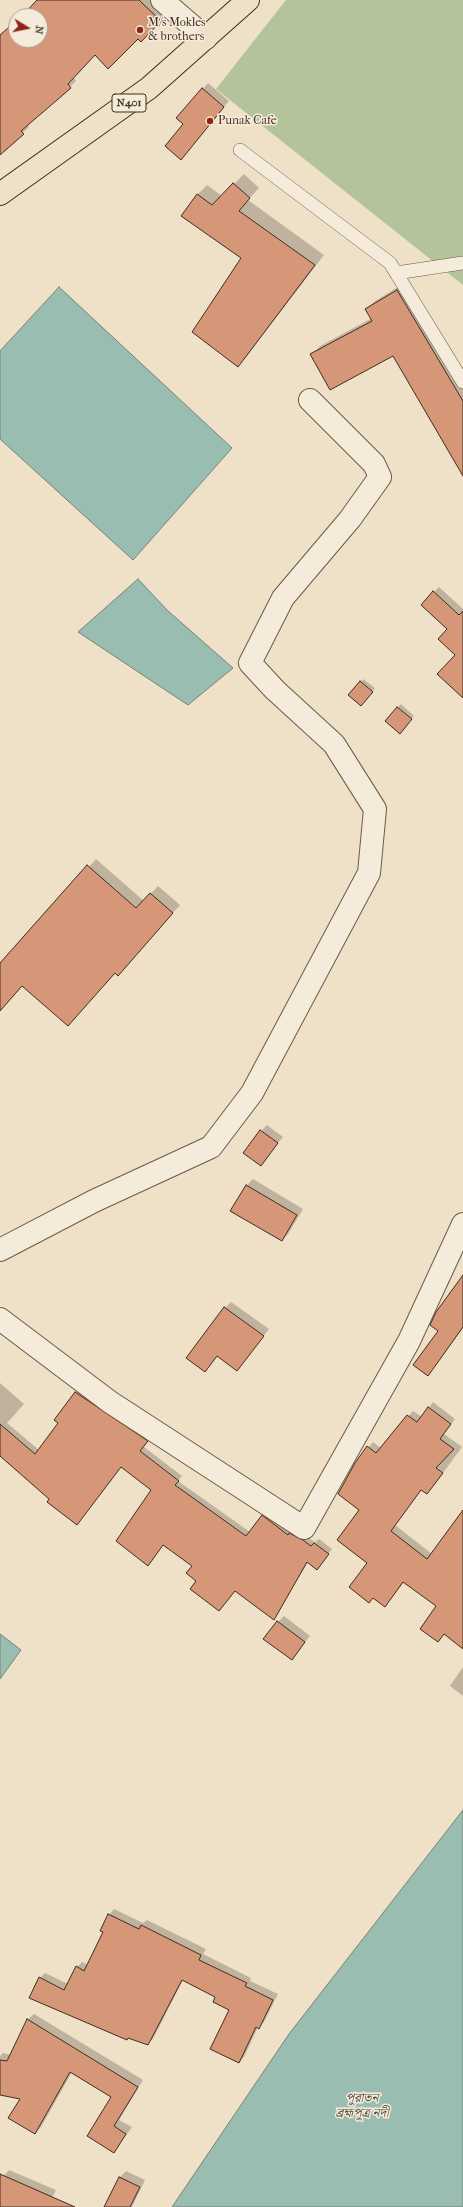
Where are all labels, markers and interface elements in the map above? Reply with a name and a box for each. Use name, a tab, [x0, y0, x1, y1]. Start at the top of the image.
north arrow	[8, 8, 48, 48]
place label: M/s Mokles & brothers	[148, 16, 206, 44]
text: N	[32, 25, 46, 35]
marker: M/s Mokles & brothers	[135, 25, 145, 35]
road number: N401	[112, 94, 146, 112]
place label: Punak Cafe	[218, 114, 277, 128]
marker: Punak Cafe	[205, 116, 215, 126]
water label: পুরাতন ব্রহ্মপুত্র নদী	[336, 2091, 388, 2122]

